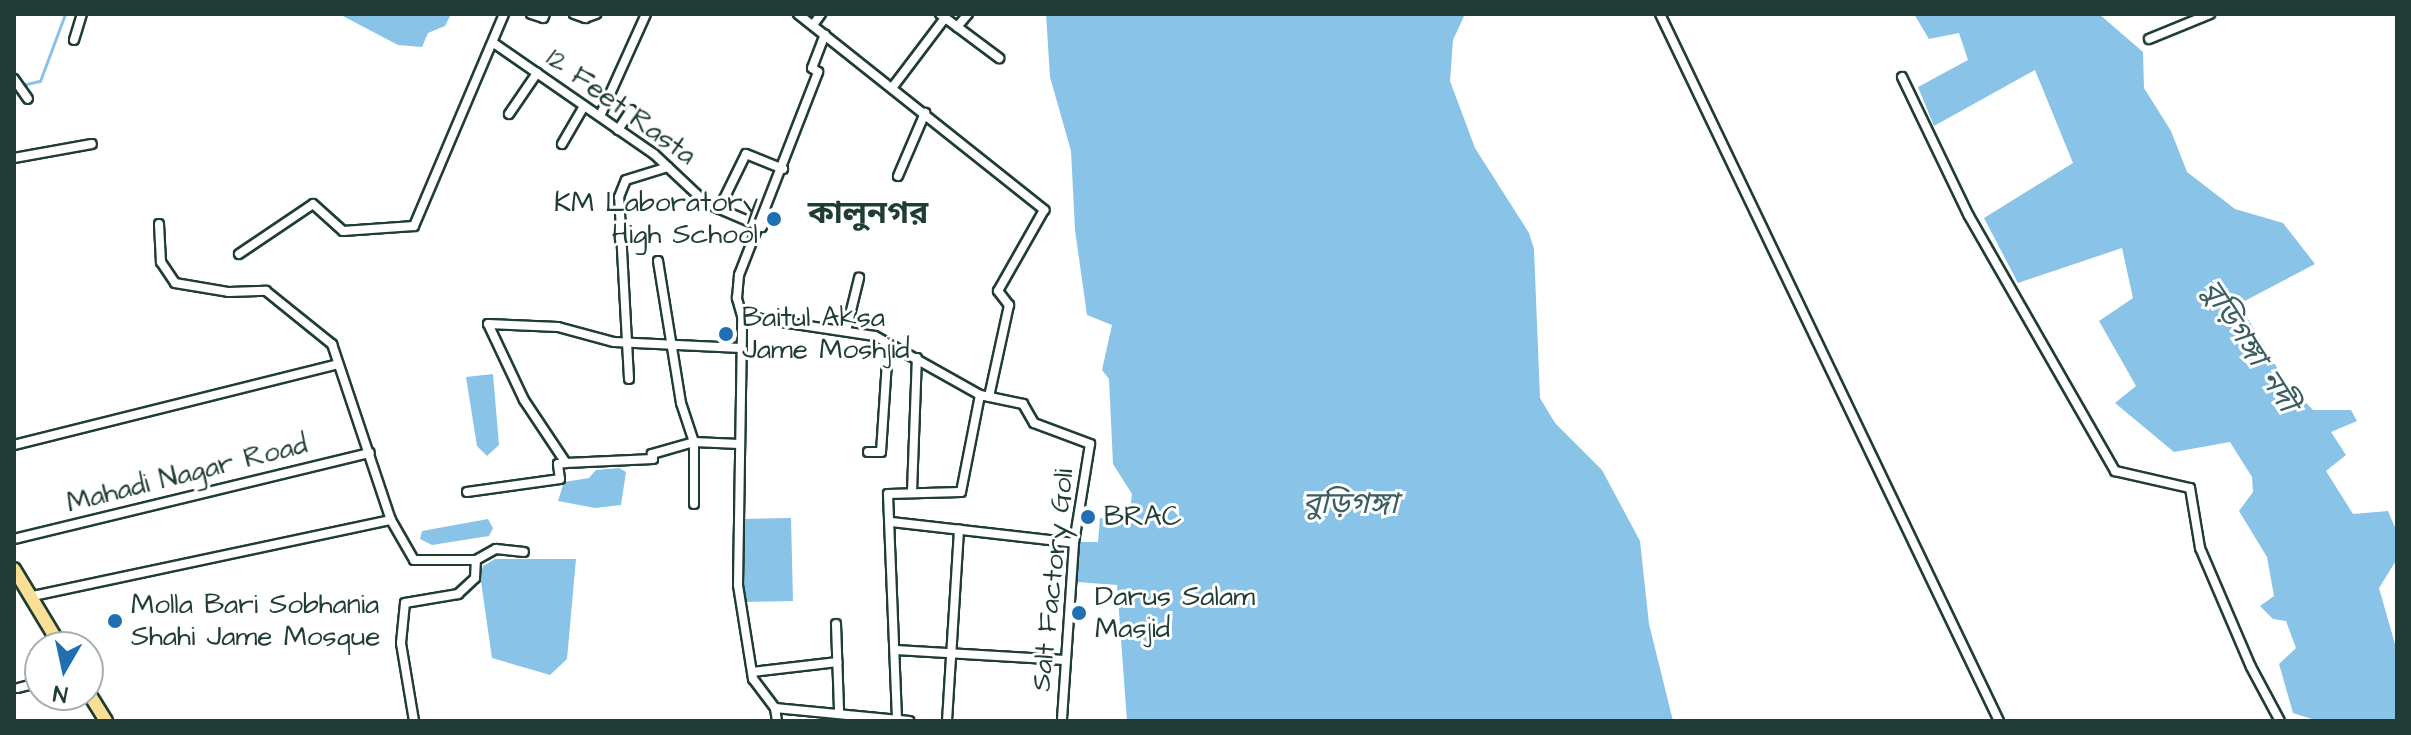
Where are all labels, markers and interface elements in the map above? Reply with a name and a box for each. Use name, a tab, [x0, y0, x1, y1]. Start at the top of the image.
street label: 12 Feet Rasta	[540, 41, 702, 173]
place label: KM Laboratory High School	[554, 186, 758, 252]
district label: কালুনগর	[808, 195, 928, 233]
marker: KM Laboratory High School	[765, 210, 783, 228]
water label: বুড়িগঙ্গা নদী	[2193, 273, 2305, 419]
place label: Baitul Aksa Jame Moshjid	[742, 301, 910, 367]
marker: Baitul Aksa Jame Moshjid	[717, 325, 735, 343]
street label: Mahadi Nagar Road	[63, 428, 311, 520]
street label: Salt Factory Goli	[1025, 467, 1081, 693]
water label: বুড়িগঙ্গা	[1302, 486, 1398, 522]
place label: BRAC	[1104, 500, 1182, 534]
marker: BRAC	[1079, 508, 1097, 526]
place label: Darus Salam Masjid	[1095, 580, 1255, 646]
place label: Molla Bari Sobhania Shahi Jame Mosque	[131, 588, 380, 654]
marker: Darus Salam Masjid	[1070, 604, 1088, 622]
marker: Molla Bari Sobhania Shahi Jame Mosque	[106, 612, 124, 630]
north arrow	[24, 631, 104, 711]
text: N	[51, 677, 70, 710]

